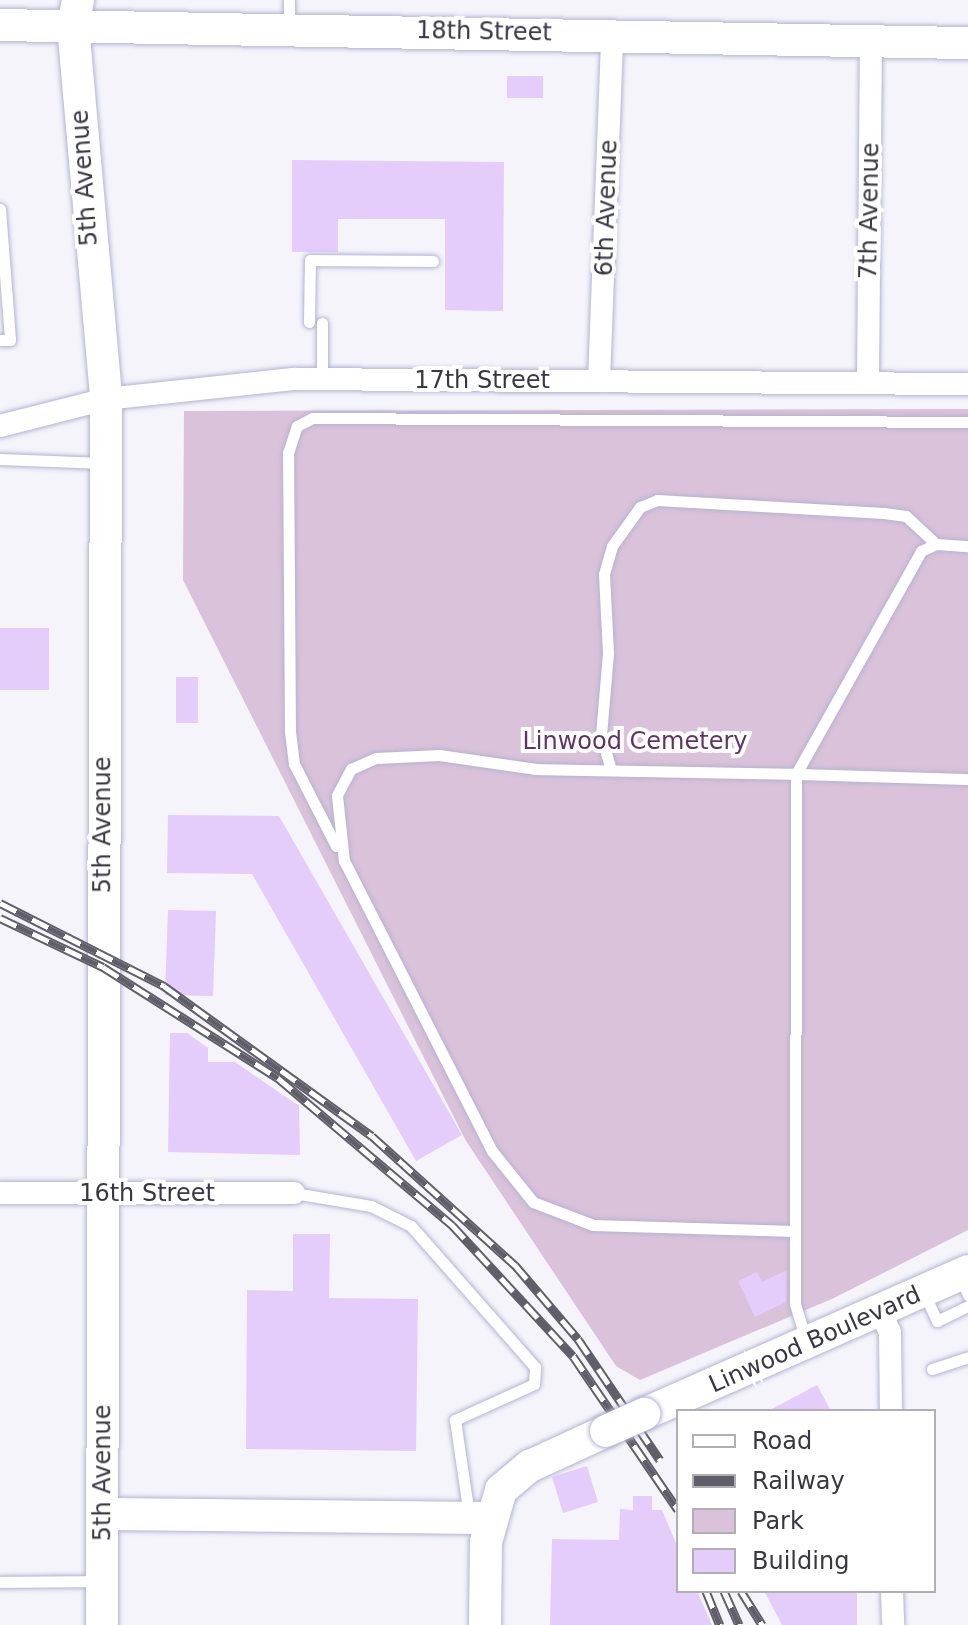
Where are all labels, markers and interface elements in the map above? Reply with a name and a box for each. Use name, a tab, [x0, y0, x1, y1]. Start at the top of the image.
street label: 18th Street	[416, 16, 552, 48]
street label: 5th Avenue	[66, 109, 104, 247]
street label: 6th Avenue	[590, 139, 624, 277]
street label: 7th Avenue	[854, 142, 886, 280]
street label: 17th Street	[414, 367, 550, 395]
park label: Linwood Cemetery	[522, 728, 748, 756]
street label: 5th Avenue	[89, 757, 117, 893]
street label: 16th Street	[79, 1180, 215, 1208]
street label: Linwood Boulevard	[705, 1280, 925, 1400]
street label: 5th Avenue	[89, 1405, 117, 1541]
legend	[676, 1409, 936, 1593]
text: Road	[752, 1427, 812, 1455]
text: Railway	[752, 1467, 845, 1495]
text: Park	[752, 1507, 804, 1535]
text: Building	[752, 1547, 849, 1575]

